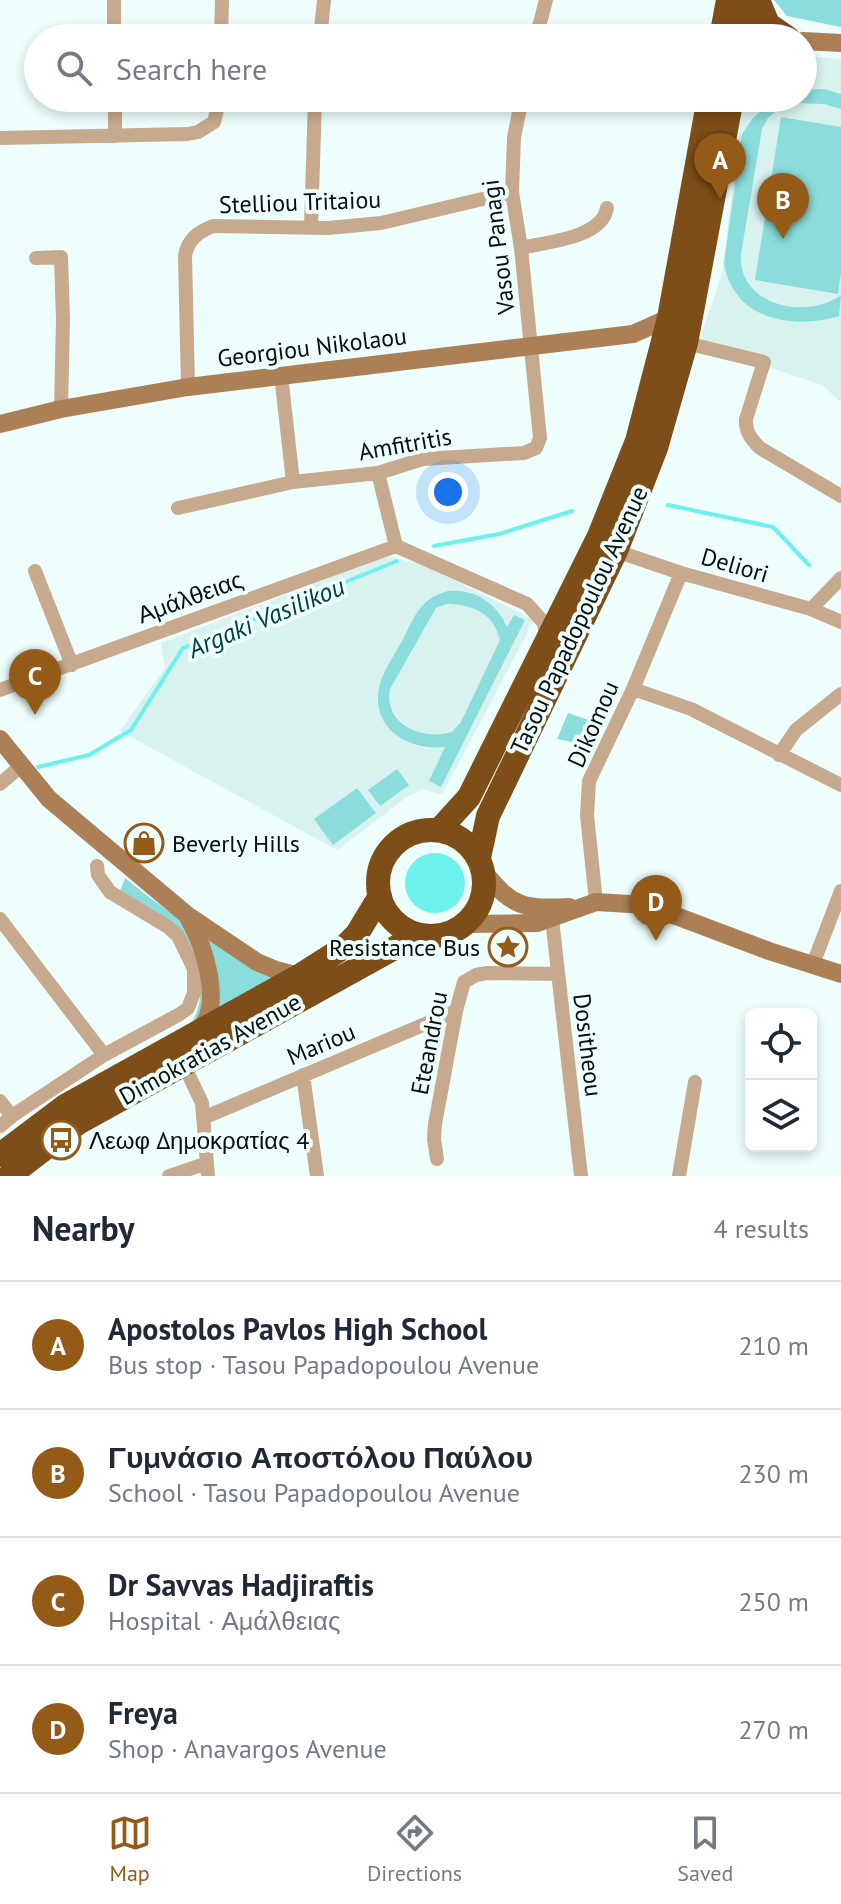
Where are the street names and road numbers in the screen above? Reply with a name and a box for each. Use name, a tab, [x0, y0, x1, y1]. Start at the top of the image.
street label: Vasou Panagi	[474, 178, 522, 317]
street label: Stelliou Tritaiou	[218, 184, 382, 220]
street label: Georgiou Nikolaou	[216, 320, 408, 374]
street label: Amfitritis	[356, 421, 454, 467]
street label: Tasou Papadopoulou Avenue	[503, 481, 655, 759]
street label: Deliori	[698, 541, 772, 589]
street label: Αμάλθειας	[133, 564, 247, 630]
street label: Dikomou	[560, 676, 626, 772]
street label: Dimokratias Avenue	[114, 986, 306, 1112]
street label: Eteandrou	[404, 989, 454, 1097]
street label: Dositheou	[566, 991, 610, 1099]
street label: Mariou	[282, 1016, 360, 1072]

